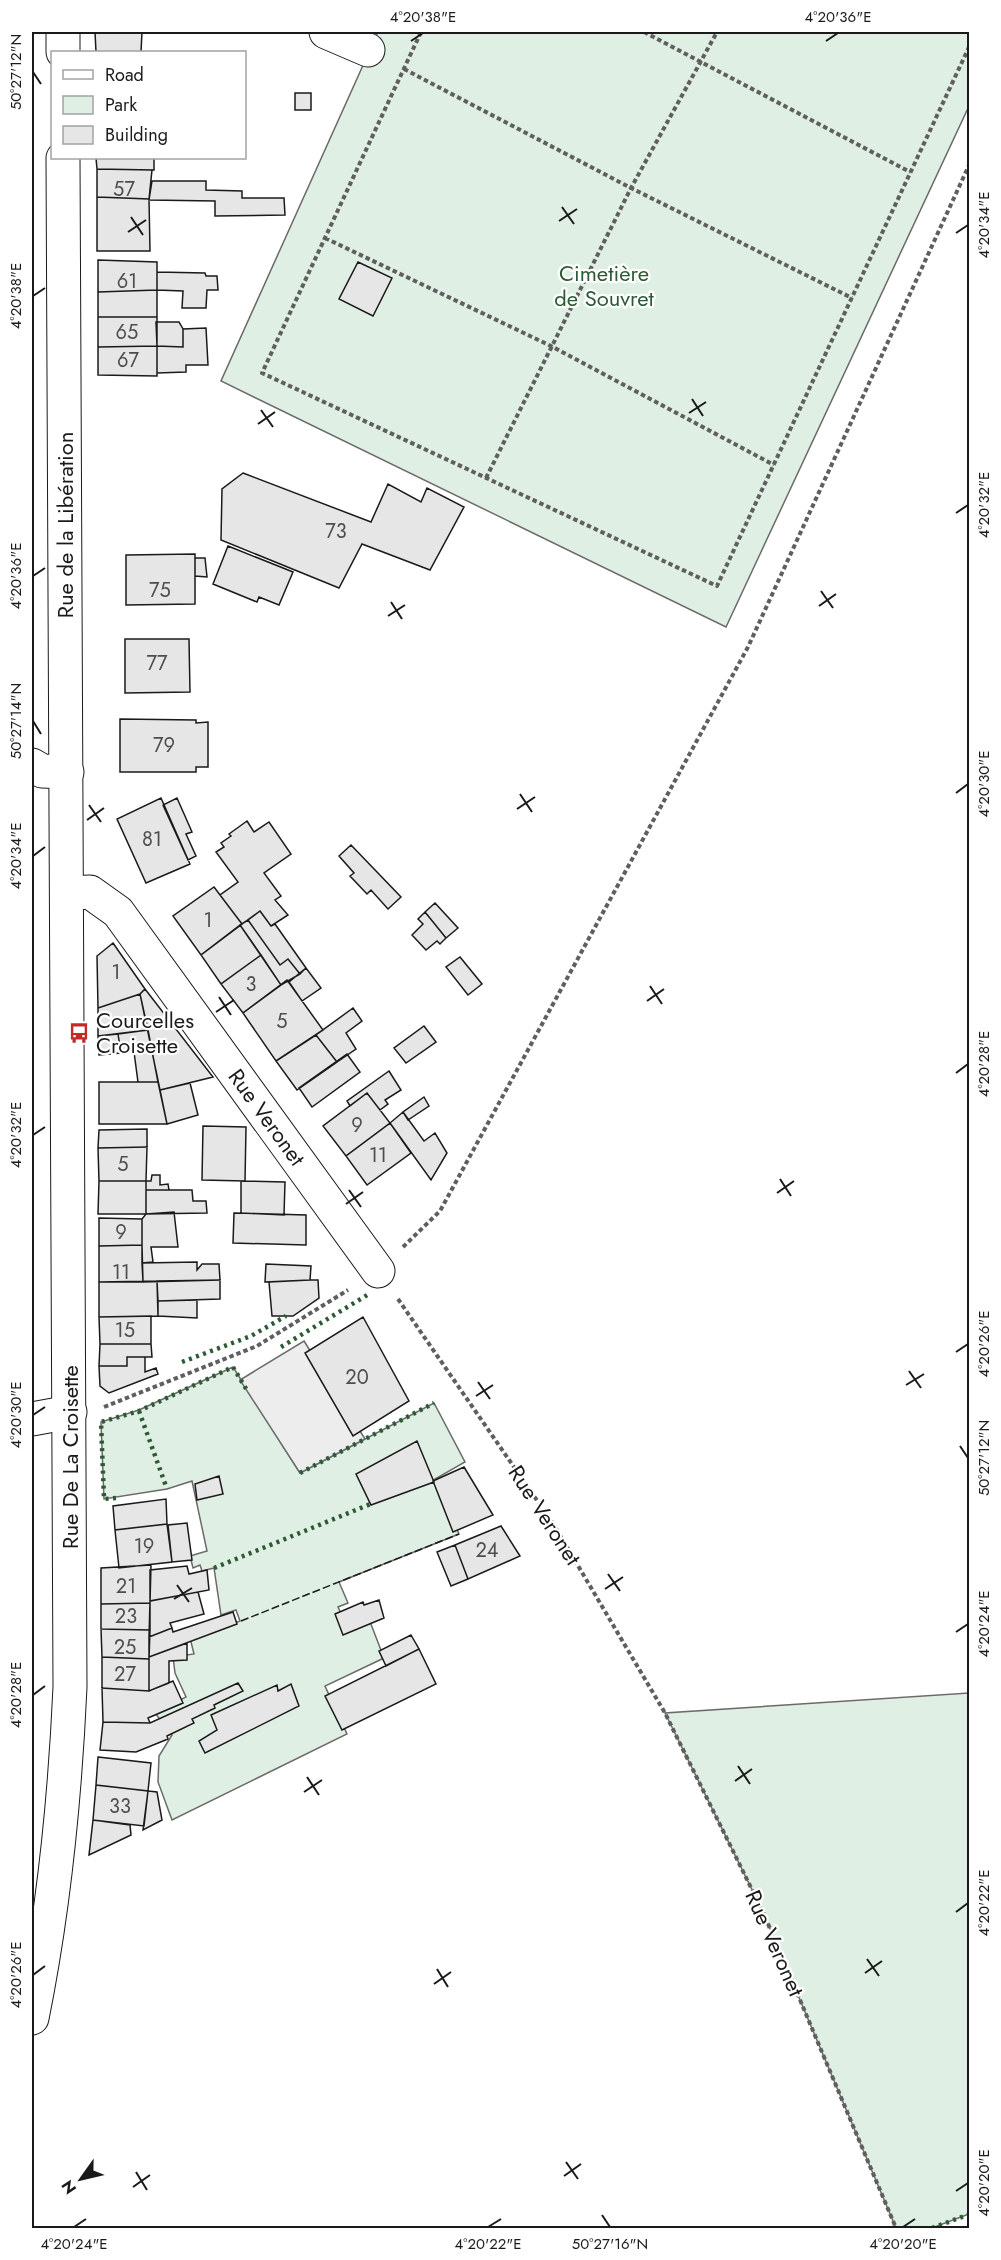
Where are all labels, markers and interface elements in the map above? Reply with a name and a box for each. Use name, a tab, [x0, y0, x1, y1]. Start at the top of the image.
text: 4°20'38"E	[390, 6, 456, 28]
text: 4°20'36"E	[805, 6, 871, 28]
text: 50°27'12"N	[5, 34, 27, 110]
legend	[51, 51, 246, 159]
text: Road	[105, 62, 144, 88]
text: Park	[105, 92, 137, 118]
text: Building	[105, 122, 168, 148]
house number: 57	[113, 175, 135, 204]
text: 4°20'34"E	[973, 192, 995, 258]
park label: Cimetière de Souvret	[554, 257, 655, 314]
text: 4°20'38"E	[5, 263, 27, 329]
house number: 61	[117, 267, 137, 296]
house number: 65	[116, 318, 138, 347]
house number: 67	[117, 346, 140, 375]
street label: Rue de la Libération	[49, 432, 81, 618]
text: 4°20'32"E	[973, 472, 995, 538]
house number: 73	[325, 517, 347, 546]
text: 4°20'36"E	[5, 543, 27, 609]
house number: 75	[149, 576, 171, 605]
house number: 77	[147, 649, 168, 678]
text: 50°27'14"N	[5, 683, 27, 759]
house number: 79	[153, 731, 175, 760]
text: 4°20'30"E	[973, 750, 995, 818]
text: 4°20'34"E	[5, 823, 27, 889]
house number: 81	[142, 825, 162, 854]
house number: 1	[204, 906, 213, 935]
house number: 1	[112, 958, 121, 987]
house number: 3	[246, 970, 257, 999]
place label: Courcelles Croisette	[96, 1004, 194, 1061]
house number: 5	[276, 1007, 288, 1036]
bus stop icon: Courcelles Croisette	[67, 1021, 91, 1045]
text: 4°20'28"E	[973, 1031, 995, 1097]
street label: Rue Veronet	[221, 1062, 314, 1173]
text: 4°20'32"E	[5, 1102, 27, 1168]
house number: 9	[351, 1111, 363, 1140]
house number: 11	[369, 1141, 387, 1170]
house number: 5	[117, 1150, 129, 1179]
house number: 9	[115, 1218, 127, 1247]
house number: 11	[112, 1258, 130, 1287]
text: 4°20'26"E	[973, 1310, 995, 1378]
house number: 15	[115, 1316, 135, 1345]
house number: 20	[345, 1363, 369, 1392]
street label: Rue De La Croisette	[54, 1365, 86, 1549]
text: 4°20'30"E	[5, 1381, 27, 1449]
text: 50°27'12"N	[973, 1420, 995, 1496]
street label: Rue Veronet	[501, 1459, 590, 1572]
house number: 19	[134, 1532, 154, 1561]
house number: 24	[475, 1536, 499, 1565]
house number: 21	[116, 1572, 136, 1601]
text: 4°20'24"E	[973, 1590, 995, 1658]
house number: 23	[115, 1602, 137, 1631]
house number: 25	[114, 1633, 136, 1662]
house number: 27	[114, 1660, 136, 1689]
text: 4°20'28"E	[5, 1662, 27, 1728]
house number: 33	[109, 1792, 131, 1821]
text: 4°20'22"E	[973, 1869, 995, 1937]
street label: Rue Veronet	[737, 1885, 813, 2002]
text: 4°20'26"E	[5, 1941, 27, 2009]
north arrow	[51, 2149, 111, 2209]
text: 4°20'20"E	[973, 2149, 995, 2217]
text: N	[56, 2175, 82, 2199]
text: 4°20'24"E	[40, 2233, 108, 2255]
text: 4°20'22"E	[454, 2233, 522, 2255]
text: 50°27'16"N	[572, 2233, 648, 2255]
text: 4°20'20"E	[869, 2233, 937, 2255]

